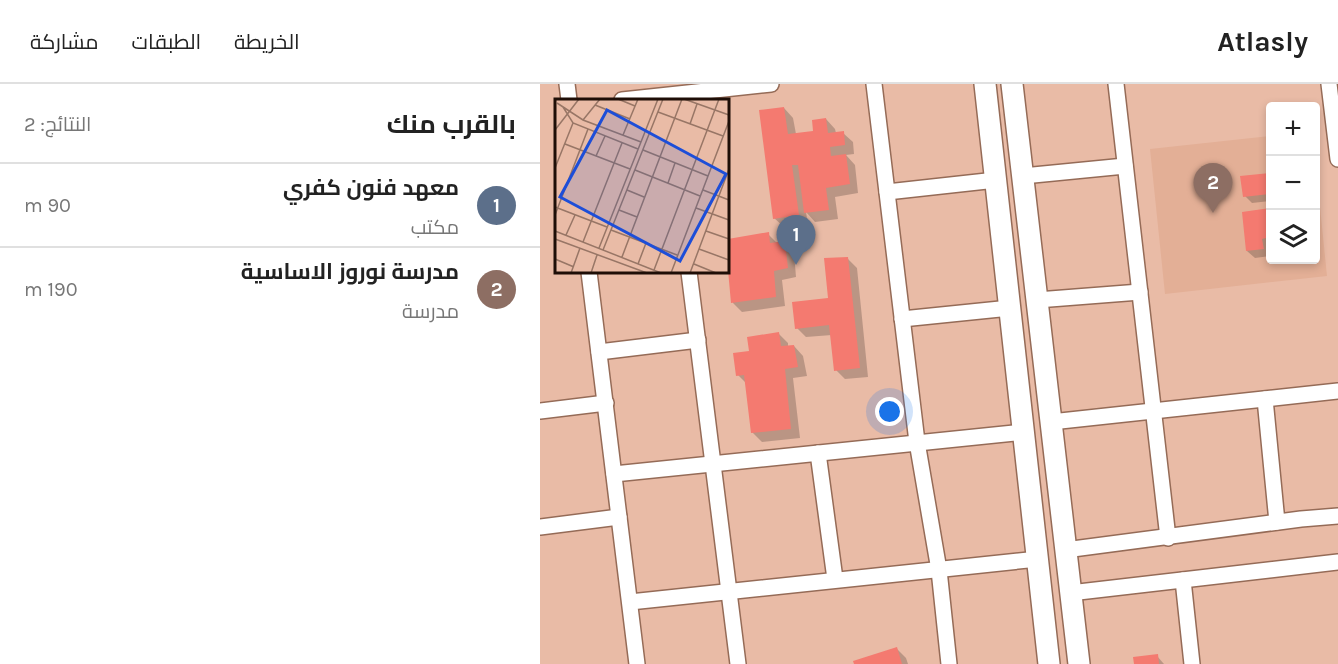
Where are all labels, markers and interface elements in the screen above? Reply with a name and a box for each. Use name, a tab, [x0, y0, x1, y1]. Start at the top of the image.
text: Atlasly	[1217, 25, 1308, 58]
text: مشاركة	[30, 30, 99, 54]
text: الطبقات	[132, 30, 201, 54]
text: الخريطة	[234, 30, 300, 54]
inset map	[555, 99, 729, 273]
map controls	[1266, 102, 1320, 264]
button: +	[1266, 102, 1320, 156]
text: بالقرب منك	[387, 109, 516, 140]
text: النتائج: 2	[24, 113, 91, 136]
button: −	[1266, 156, 1320, 210]
pin: 2	[1194, 164, 1232, 213]
text: معهد فنون كفري	[283, 175, 459, 201]
text: 90 m	[24, 194, 71, 217]
text: 1	[493, 194, 500, 217]
button: layers	[1266, 210, 1320, 264]
text: مكتب	[411, 216, 459, 239]
pin: 1	[776, 216, 816, 265]
text: مدرسة نوروز الاساسية	[241, 259, 459, 285]
text: 190 m	[24, 278, 78, 301]
text: 2	[490, 278, 503, 301]
text: مدرسة	[402, 300, 459, 323]
your location	[875, 397, 904, 426]

